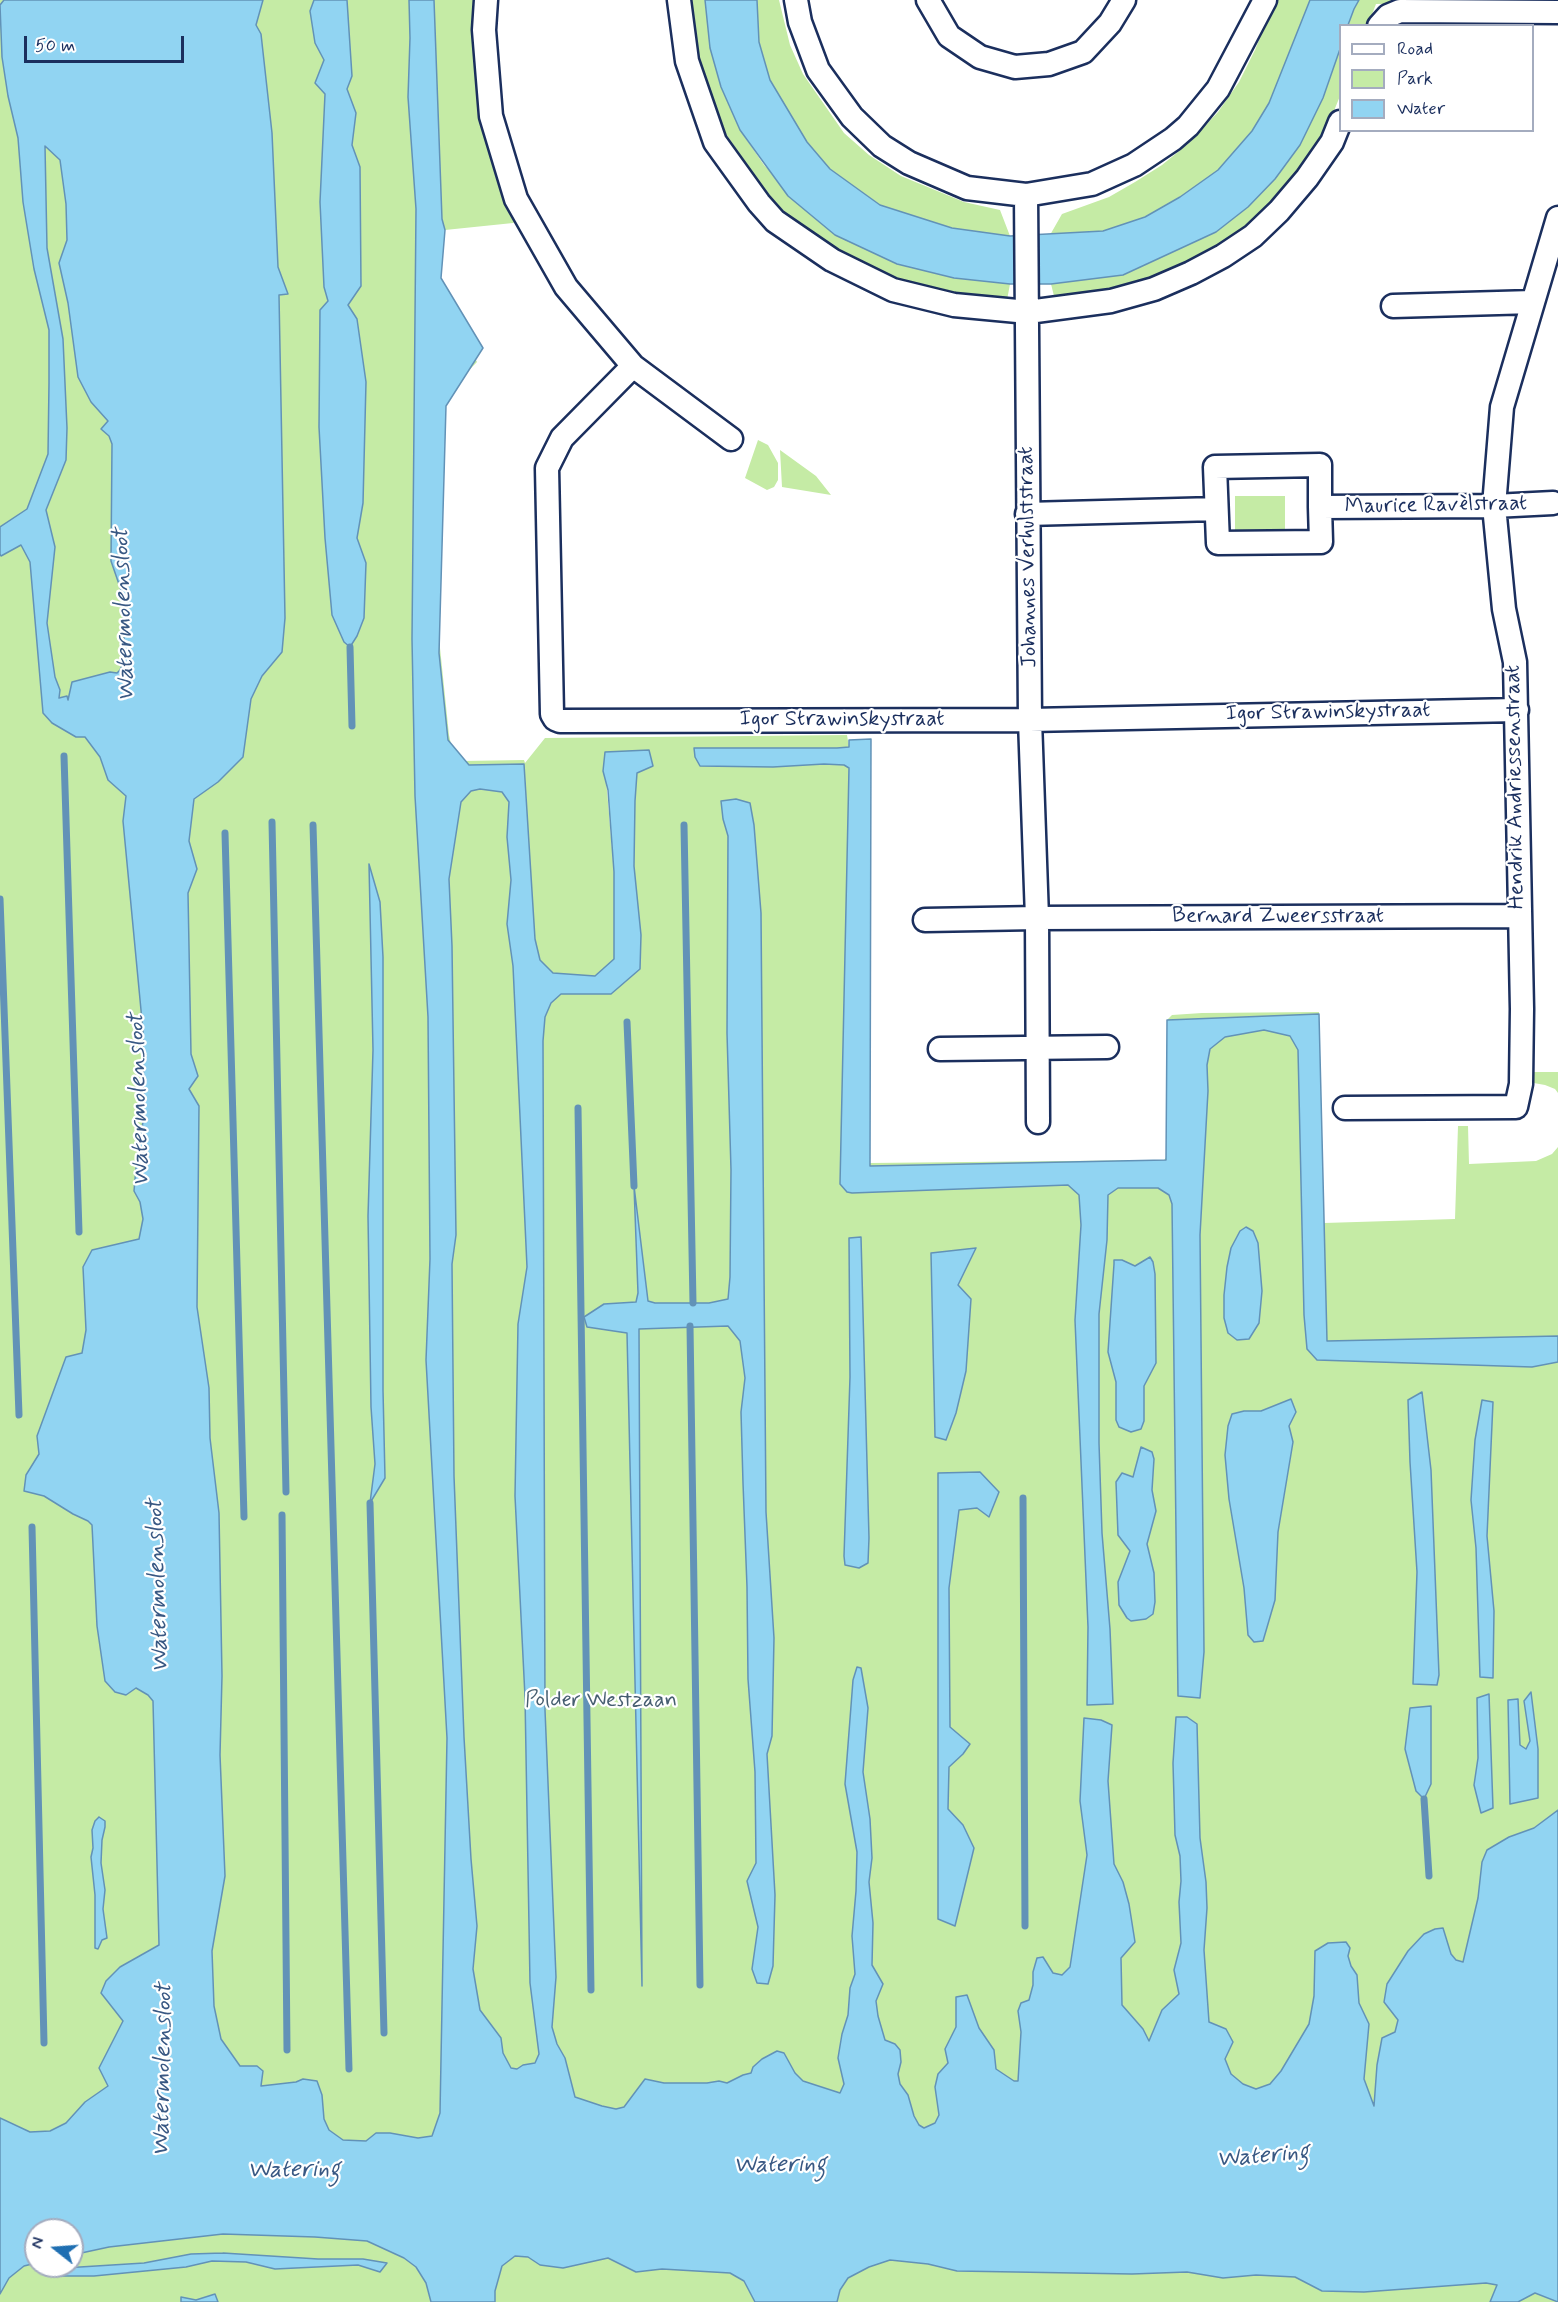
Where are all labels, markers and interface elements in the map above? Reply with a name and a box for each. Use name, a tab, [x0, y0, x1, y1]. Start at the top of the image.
scale bar	[27, 24, 188, 62]
legend	[1339, 24, 1534, 132]
text: 50 m	[35, 34, 75, 58]
text: Road	[1397, 37, 1433, 61]
text: Park	[1397, 67, 1433, 91]
text: Water	[1397, 97, 1445, 121]
street label: Johannes Verhulststraat	[1014, 446, 1044, 668]
street label: Maurice Ravèlstraat	[1345, 491, 1527, 521]
water label: Watermolensloot	[108, 528, 142, 702]
street label: Hendrik Andriessenstraat	[1501, 665, 1531, 909]
street label: Igor Strawinskystraat	[1225, 698, 1431, 728]
street label: Igor Strawinskystraat	[740, 707, 944, 733]
street label: Bernard Zweersstraat	[1172, 904, 1384, 930]
water label: Watermolensloot	[123, 1013, 157, 1187]
water label: Watermolensloot	[142, 1499, 176, 1673]
park label: Polder Westzaan	[525, 1688, 677, 1714]
water label: Watermolensloot	[148, 1983, 180, 2157]
water label: Watering	[1215, 2139, 1311, 2175]
water label: Watering	[733, 2151, 827, 2181]
water label: Watering	[247, 2156, 341, 2186]
north arrow	[24, 2218, 84, 2278]
text: N	[27, 2235, 50, 2251]

